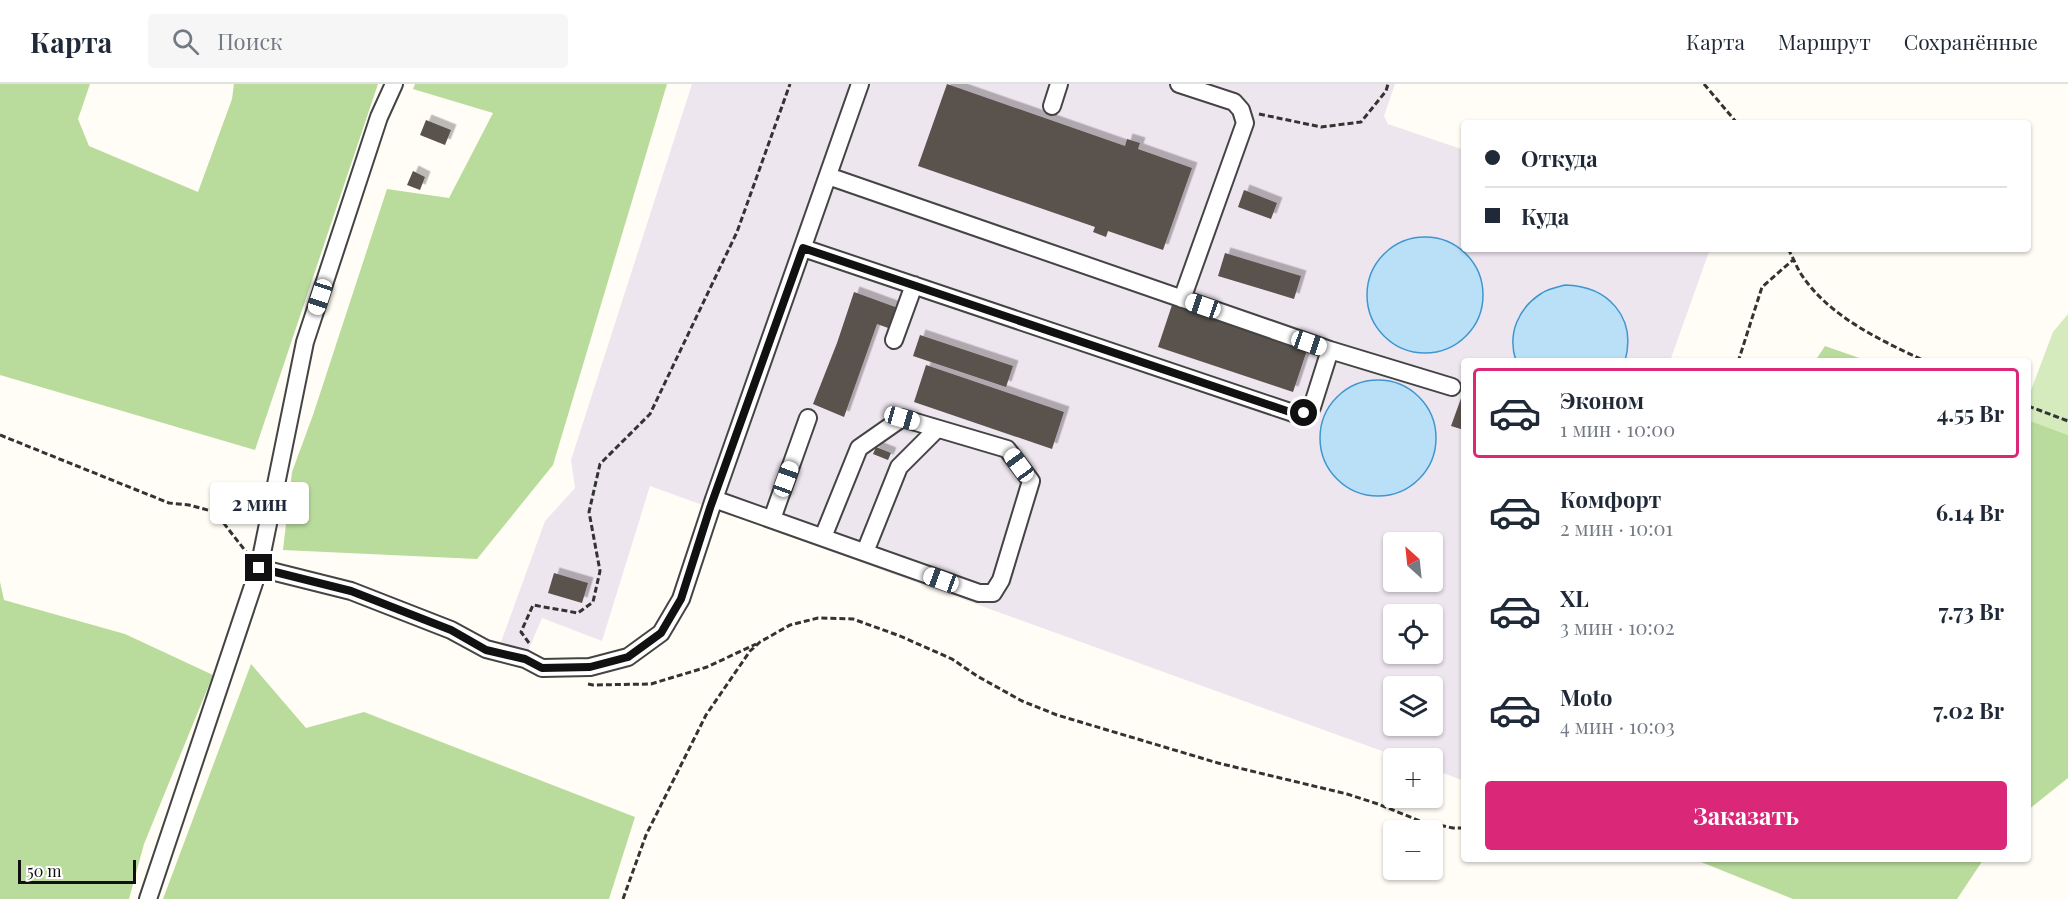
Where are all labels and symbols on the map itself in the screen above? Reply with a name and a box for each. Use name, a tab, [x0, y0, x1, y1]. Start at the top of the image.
car	[306, 277, 334, 317]
car	[1183, 292, 1223, 320]
car	[1289, 329, 1329, 357]
route start	[1290, 399, 1317, 426]
car	[882, 404, 922, 432]
car	[1001, 445, 1037, 485]
car	[771, 459, 801, 499]
callout: 2 мин	[210, 481, 308, 523]
north arrow	[1383, 532, 1443, 592]
route end	[245, 554, 272, 581]
car	[921, 565, 961, 595]
scale bar	[18, 857, 136, 884]

